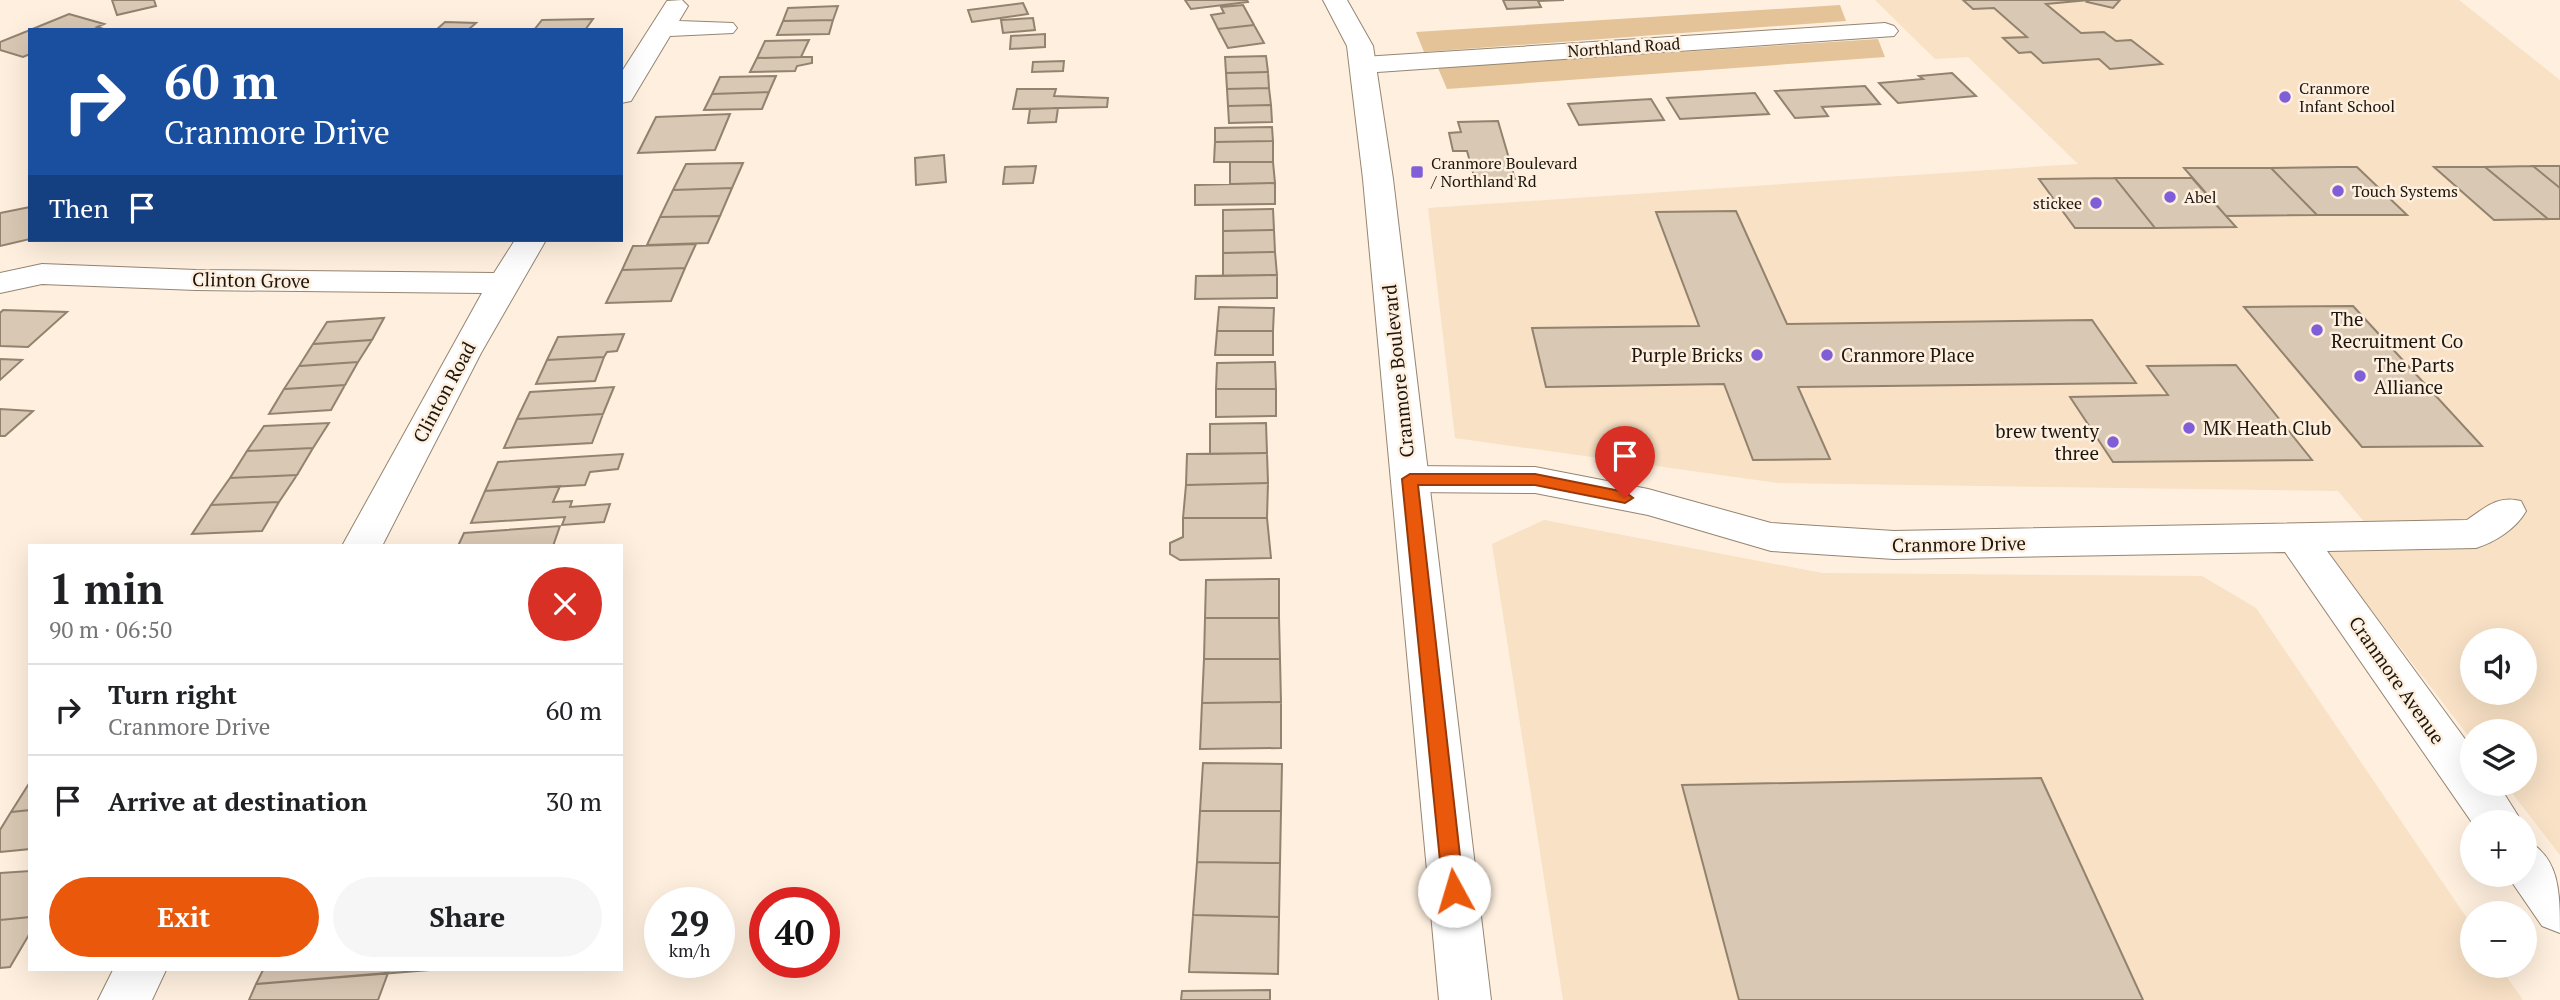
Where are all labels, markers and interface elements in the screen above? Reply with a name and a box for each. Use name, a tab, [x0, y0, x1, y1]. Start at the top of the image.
street label: Northland Road	[1567, 32, 1681, 62]
text: 60 m	[164, 48, 278, 113]
icon: right	[49, 56, 140, 147]
place label: Cranmore Infant School	[2299, 77, 2395, 117]
marker: Cranmore Infant School	[2277, 89, 2293, 105]
text: Cranmore Drive	[164, 111, 390, 153]
place label: Cranmore Boulevard / Northland Rd	[1430, 152, 1578, 192]
marker: Cranmore Boulevard / Northland Rd	[1409, 164, 1425, 180]
place label: Touch Systems	[2352, 180, 2458, 202]
marker: Touch Systems	[2330, 183, 2346, 199]
place label: Abel	[2184, 186, 2217, 208]
icon: arrive	[123, 189, 161, 227]
marker: Abel	[2162, 189, 2178, 205]
text: Then	[49, 191, 109, 225]
place label: stickee	[2033, 192, 2082, 214]
marker: stickee	[2088, 195, 2104, 211]
street label: Clinton Grove	[192, 266, 310, 293]
street label: Cranmore Boulevard	[1376, 283, 1419, 459]
place label: The Recruitment Co	[2331, 306, 2463, 353]
marker: The Recruitment Co	[2309, 322, 2325, 338]
street label: Clinton Road	[407, 337, 481, 447]
place label: Purple Bricks	[1631, 342, 1743, 367]
place label: Cranmore Place	[1841, 342, 1975, 367]
marker: Purple Bricks	[1749, 347, 1765, 363]
marker: Cranmore Place	[1819, 347, 1835, 363]
place label: The Parts Alliance	[2374, 352, 2455, 399]
marker: The Parts Alliance	[2352, 368, 2368, 384]
place label: MK Heath Club	[2203, 415, 2331, 440]
place label: brew twenty three	[1995, 418, 2099, 465]
marker: MK Heath Club	[2181, 420, 2197, 436]
pin	[1595, 426, 1655, 498]
marker: brew twenty three	[2105, 434, 2121, 450]
icon: arrive	[1606, 437, 1644, 475]
street label: Cranmore Drive	[1892, 530, 2026, 557]
text: 1 min	[49, 560, 164, 616]
button: close	[528, 567, 602, 641]
street label: Cranmore Avenue	[2344, 611, 2451, 749]
text: 90 m · 06:50	[49, 614, 172, 645]
map controls	[2460, 628, 2537, 978]
button: sound	[2460, 628, 2537, 705]
text: Turn right	[108, 677, 237, 711]
icon: right	[49, 691, 87, 729]
text: 60 m	[546, 693, 602, 727]
text: Cranmore Drive	[108, 711, 270, 742]
button: layers	[2460, 719, 2537, 796]
icon: arrive	[49, 782, 87, 820]
text: Arrive at destination	[108, 784, 367, 818]
text: 30 m	[546, 784, 602, 818]
button: +	[2460, 810, 2537, 887]
position arrow	[1417, 854, 1491, 928]
button: Exit	[49, 877, 319, 957]
button: Share	[333, 877, 602, 957]
speed limit sign: 40	[749, 887, 840, 978]
text: 29	[670, 900, 709, 946]
button: −	[2460, 901, 2537, 978]
text: km/h	[669, 938, 710, 962]

